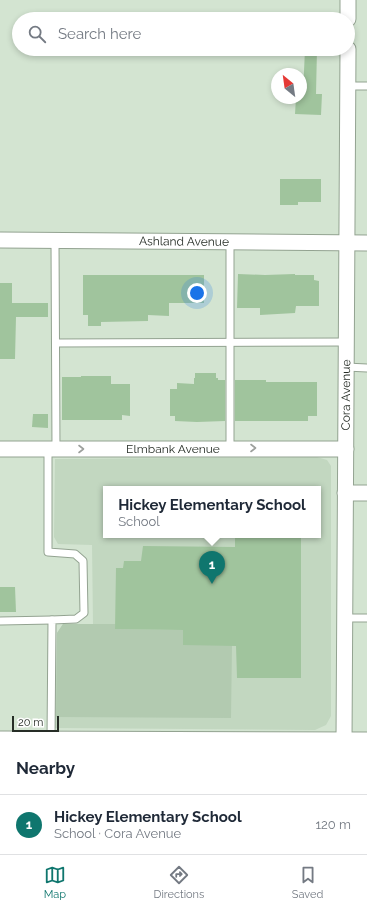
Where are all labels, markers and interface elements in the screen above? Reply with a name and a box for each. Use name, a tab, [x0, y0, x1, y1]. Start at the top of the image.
search box	[12, 12, 355, 56]
icon: search	[26, 23, 48, 45]
text: Search here	[58, 25, 141, 43]
north arrow	[271, 68, 307, 104]
street label: Ashland Avenue	[139, 234, 229, 249]
your location	[187, 283, 207, 303]
street label: Cora Avenue	[339, 359, 353, 431]
street label: Elmbank Avenue	[126, 442, 220, 456]
one-way arrow	[250, 444, 256, 452]
one-way arrow	[78, 445, 84, 453]
popup	[103, 486, 321, 538]
text: Hickey Elementary School	[118, 496, 306, 514]
text: School	[118, 514, 160, 529]
pin: 1	[199, 551, 225, 584]
scale bar	[12, 714, 59, 733]
text: 20 m	[18, 716, 43, 729]
text: Nearby	[16, 758, 75, 778]
text: Hickey Elementary School	[54, 808, 242, 826]
text: 1	[26, 817, 32, 832]
text: 120 m	[315, 817, 351, 832]
text: School · Cora Avenue	[54, 826, 181, 841]
tab: Map	[44, 864, 66, 901]
tab: Directions	[154, 864, 204, 901]
tab: Saved	[292, 864, 323, 901]

